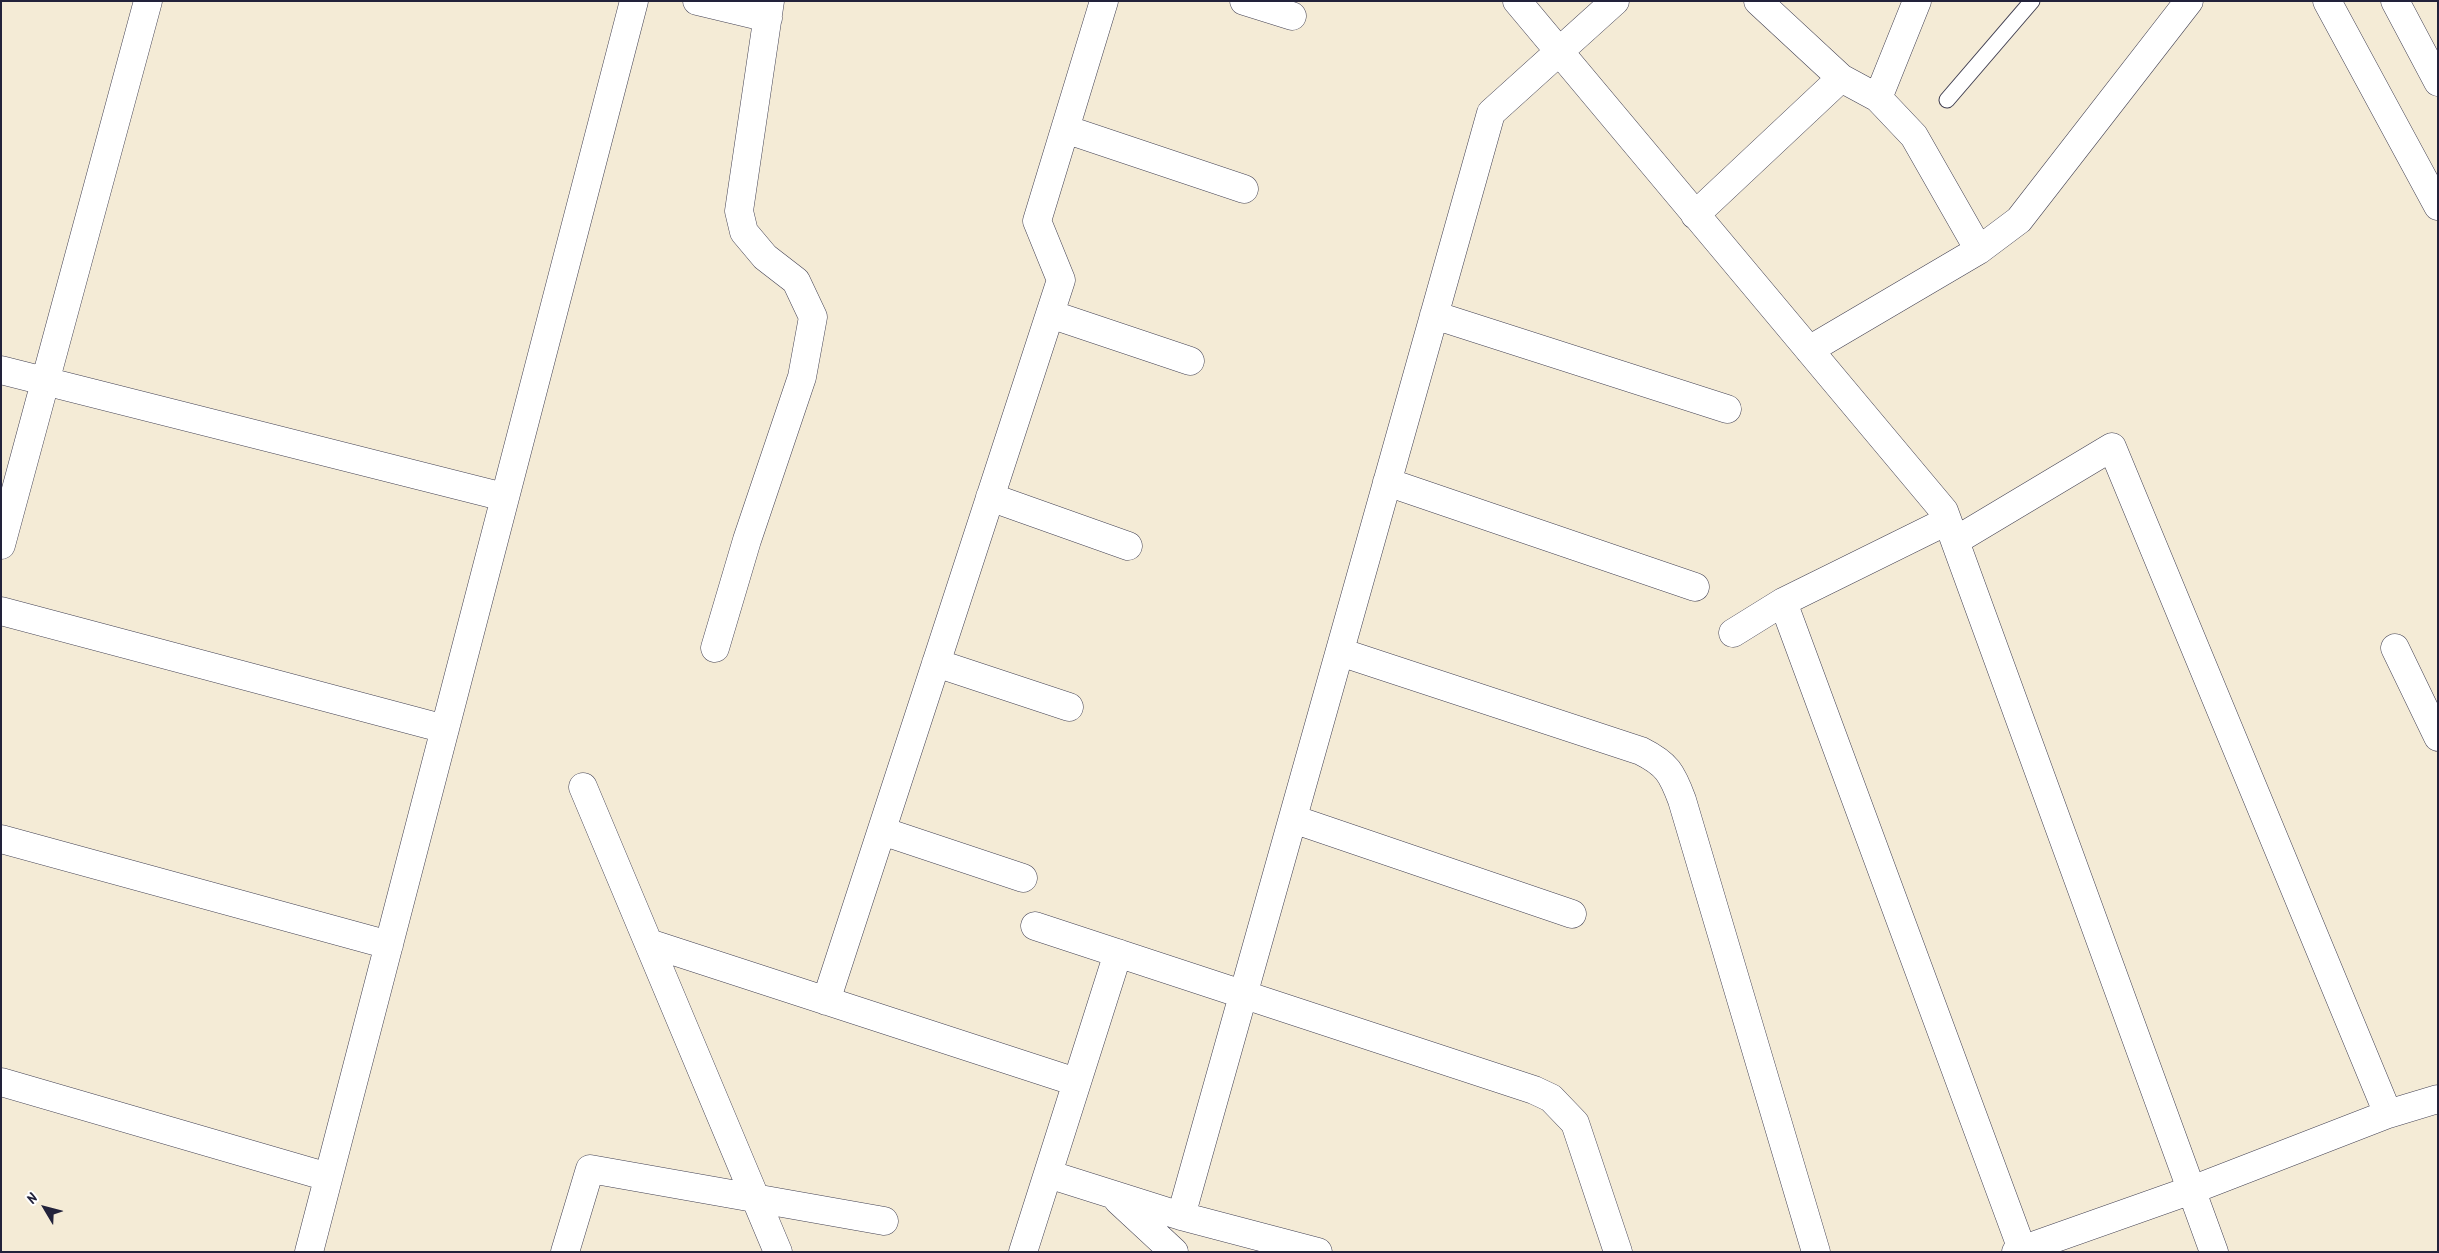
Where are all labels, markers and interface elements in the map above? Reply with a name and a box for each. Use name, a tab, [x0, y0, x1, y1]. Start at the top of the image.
north arrow	[20, 1183, 70, 1233]
text: N	[22, 1189, 44, 1209]

